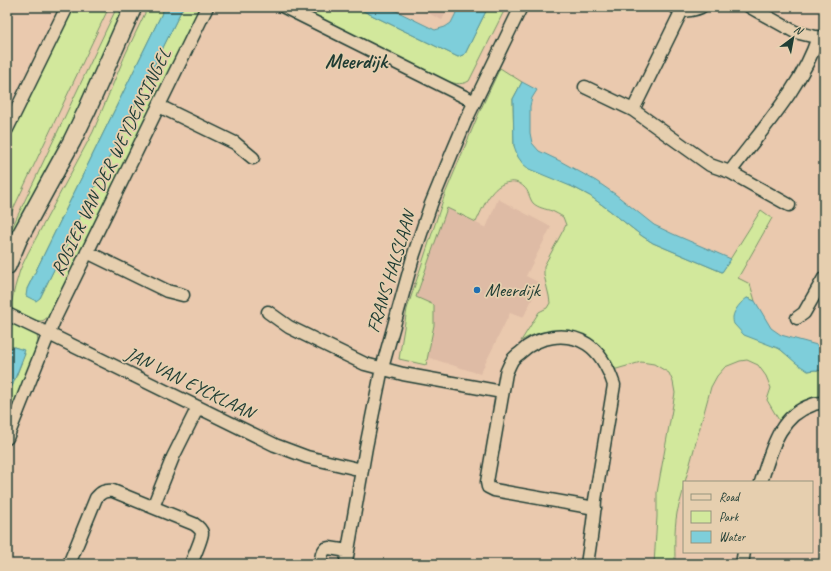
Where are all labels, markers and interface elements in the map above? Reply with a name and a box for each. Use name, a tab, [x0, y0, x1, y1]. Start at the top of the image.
north arrow	[773, 18, 813, 58]
text: N	[792, 22, 807, 38]
street label: ROGIER VAN DER WEYDENSINGEL	[46, 44, 177, 279]
district label: Meerdijk	[325, 48, 389, 74]
street label: FRANS HALSLAAN	[361, 205, 422, 336]
place label: Meerdijk	[485, 278, 542, 302]
marker: Meerdijk	[472, 285, 482, 295]
street label: JAN VAN EYCKLAAN	[121, 341, 261, 426]
legend	[683, 481, 813, 553]
text: Road	[719, 489, 741, 505]
text: Park	[719, 509, 740, 525]
text: Water	[719, 529, 747, 545]

